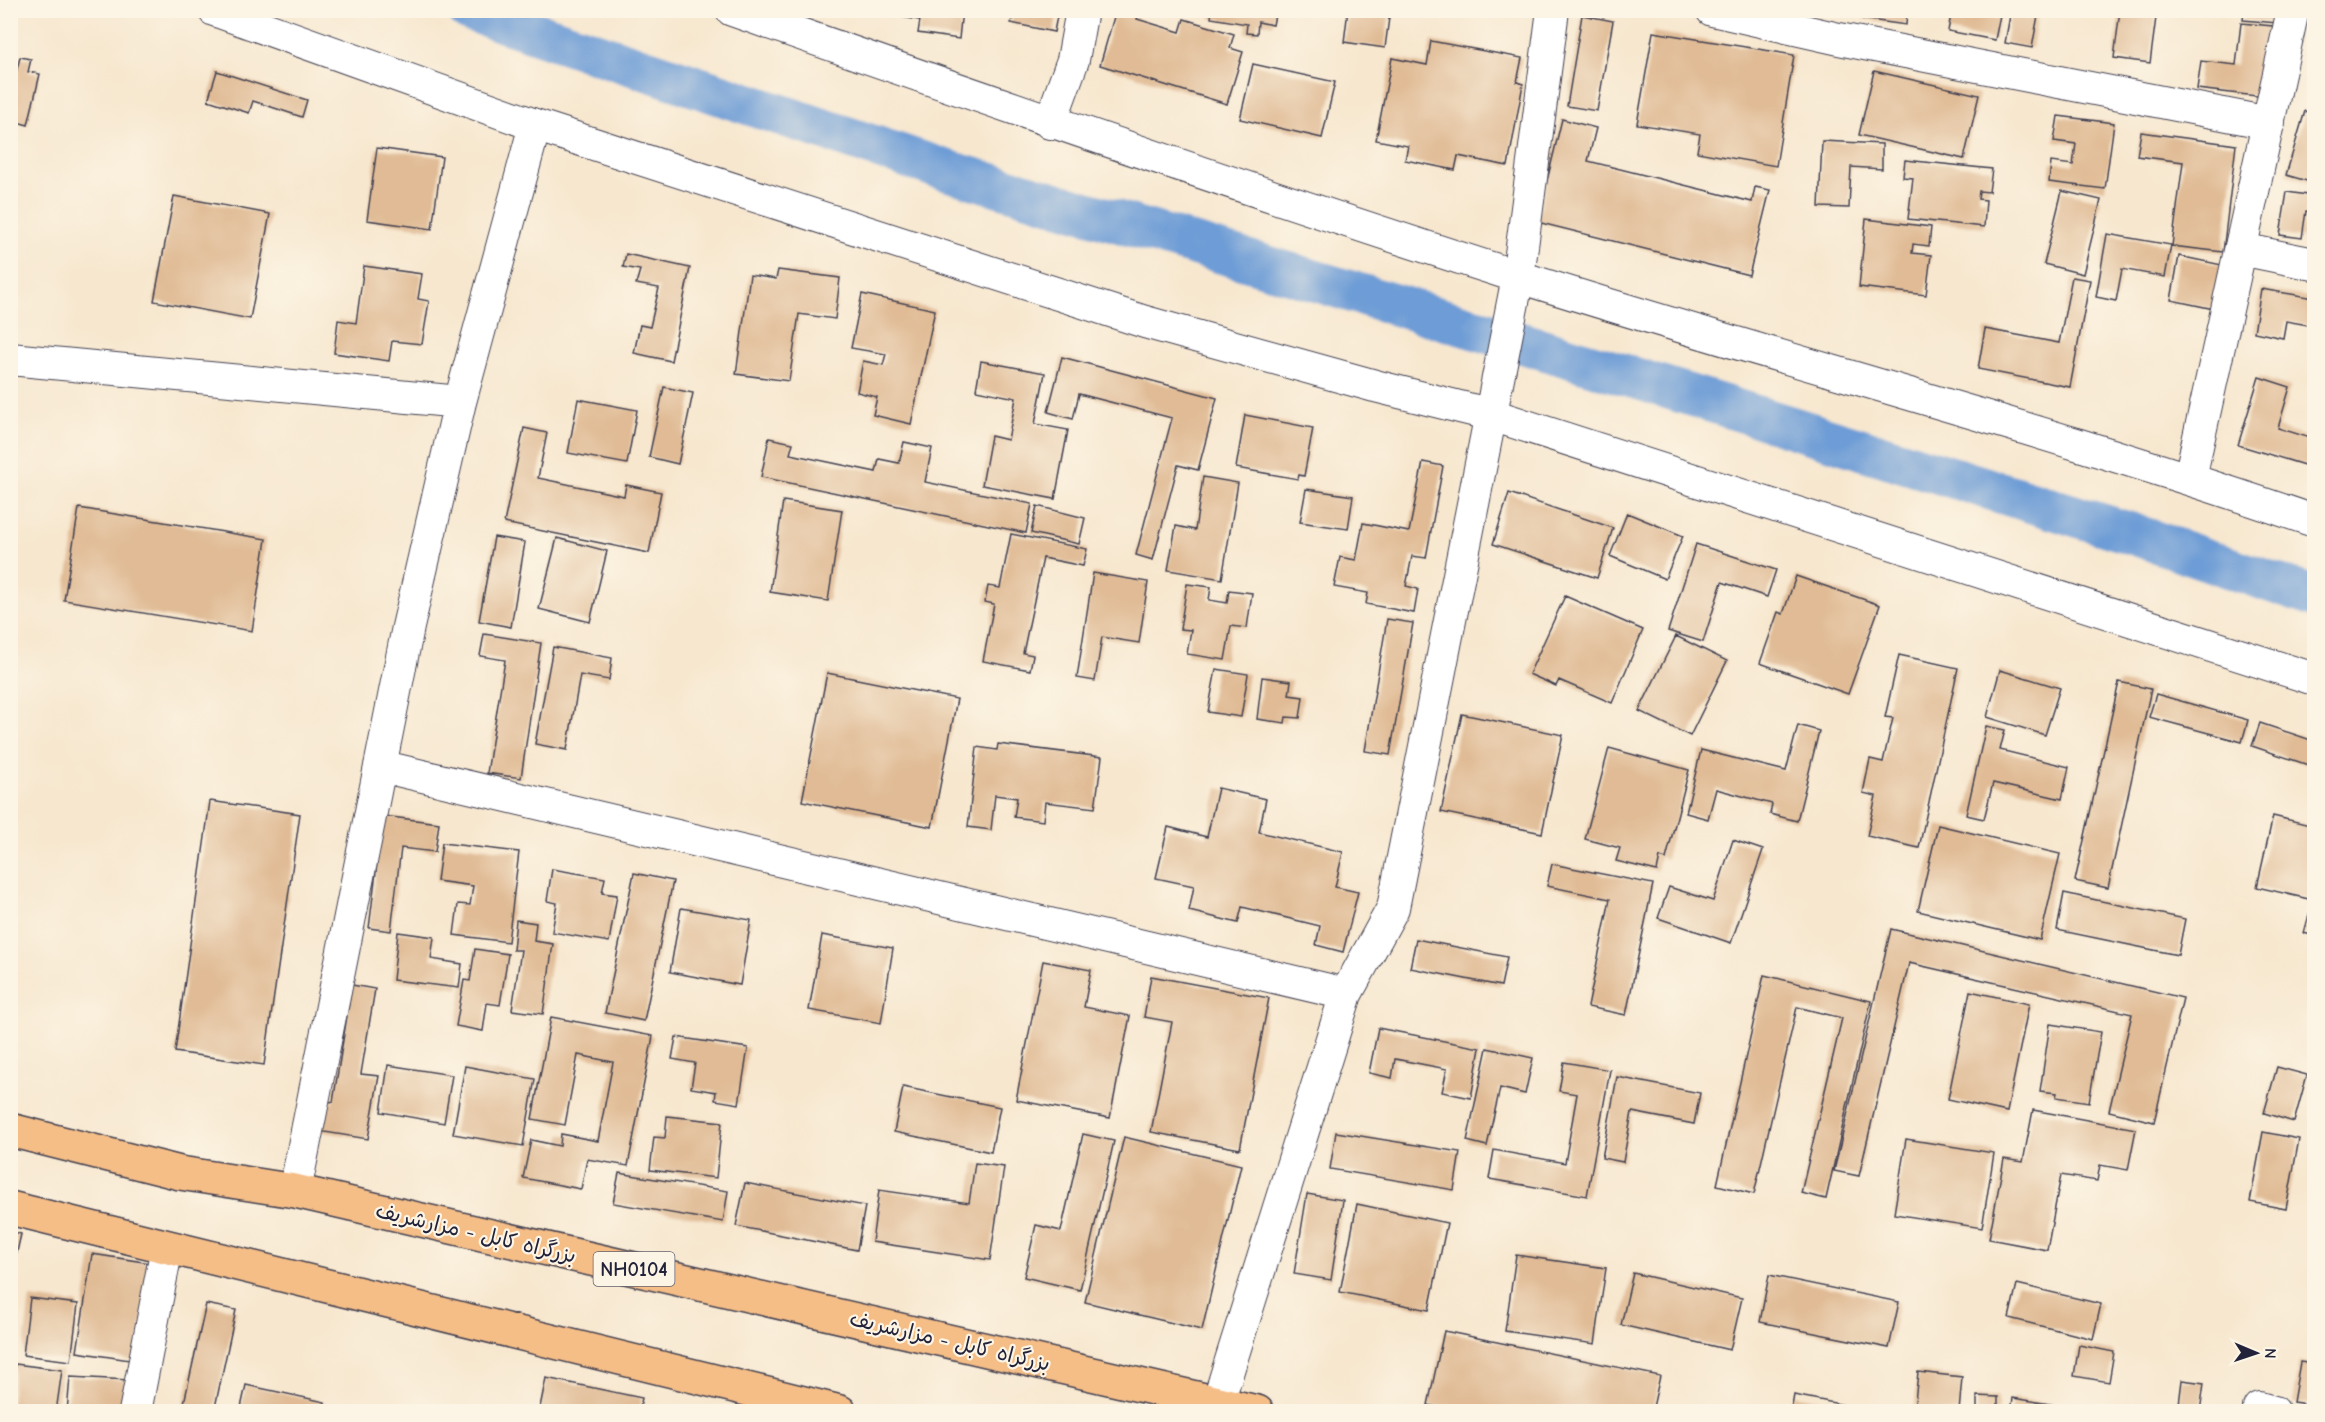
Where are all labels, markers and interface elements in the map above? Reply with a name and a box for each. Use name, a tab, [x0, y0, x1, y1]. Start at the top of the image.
street label: بزرگراه کابل - مزارشریف	[373, 1198, 579, 1269]
road number: NH0104	[594, 1252, 674, 1286]
street label: بزرگراه کابل - مزارشریف	[847, 1306, 1053, 1377]
north arrow	[2226, 1323, 2286, 1383]
text: N	[2261, 1348, 2279, 1359]

